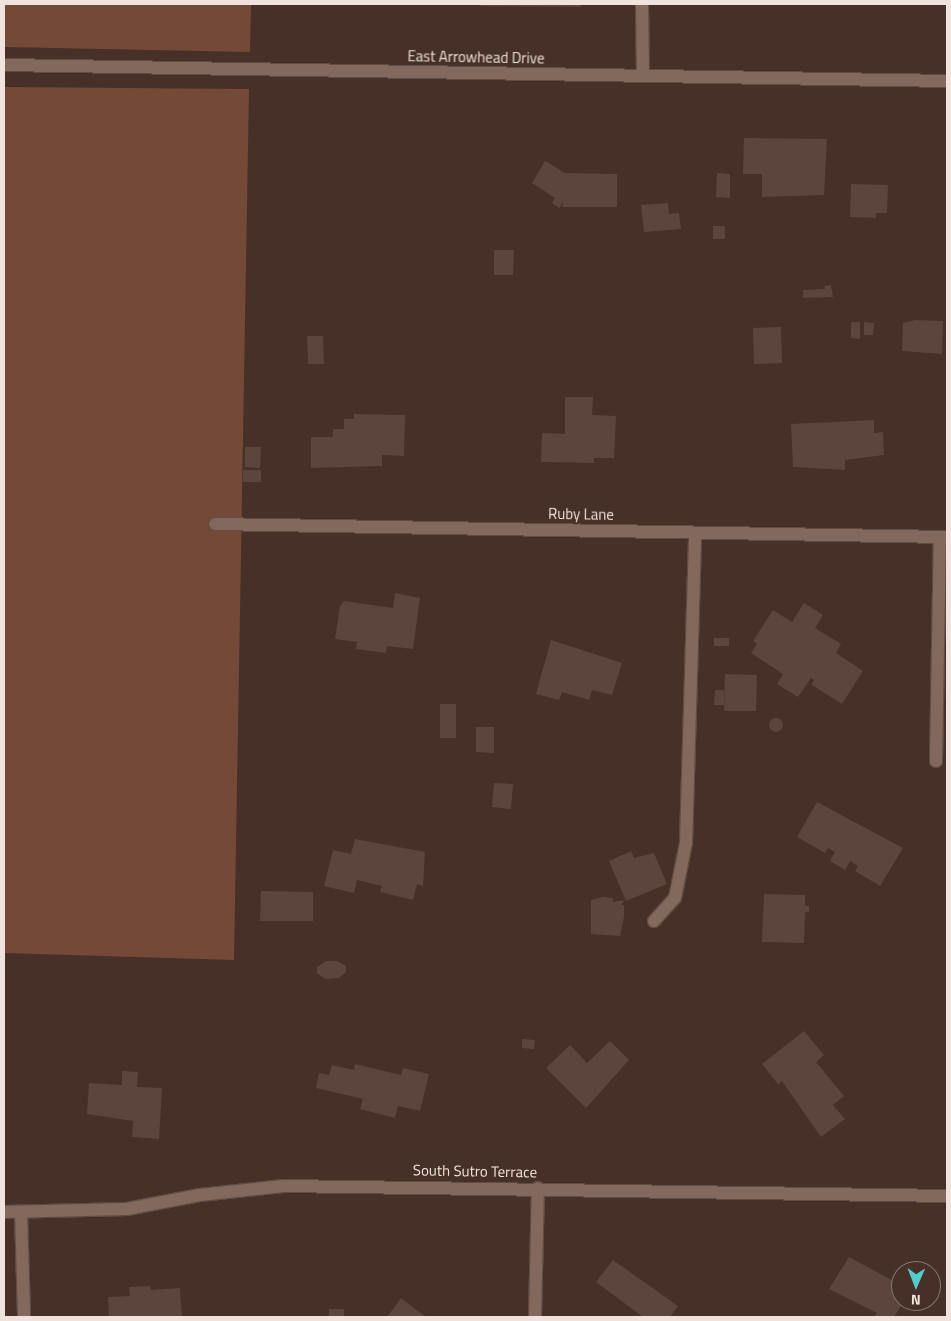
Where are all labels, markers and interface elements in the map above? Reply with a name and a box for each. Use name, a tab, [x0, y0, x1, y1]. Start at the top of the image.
street label: East Arrowhead Drive	[407, 47, 545, 67]
street label: Ruby Lane	[548, 504, 614, 524]
street label: South Sutro Terrace	[413, 1161, 537, 1181]
north arrow	[891, 1261, 941, 1311]
text: N	[911, 1290, 921, 1311]

